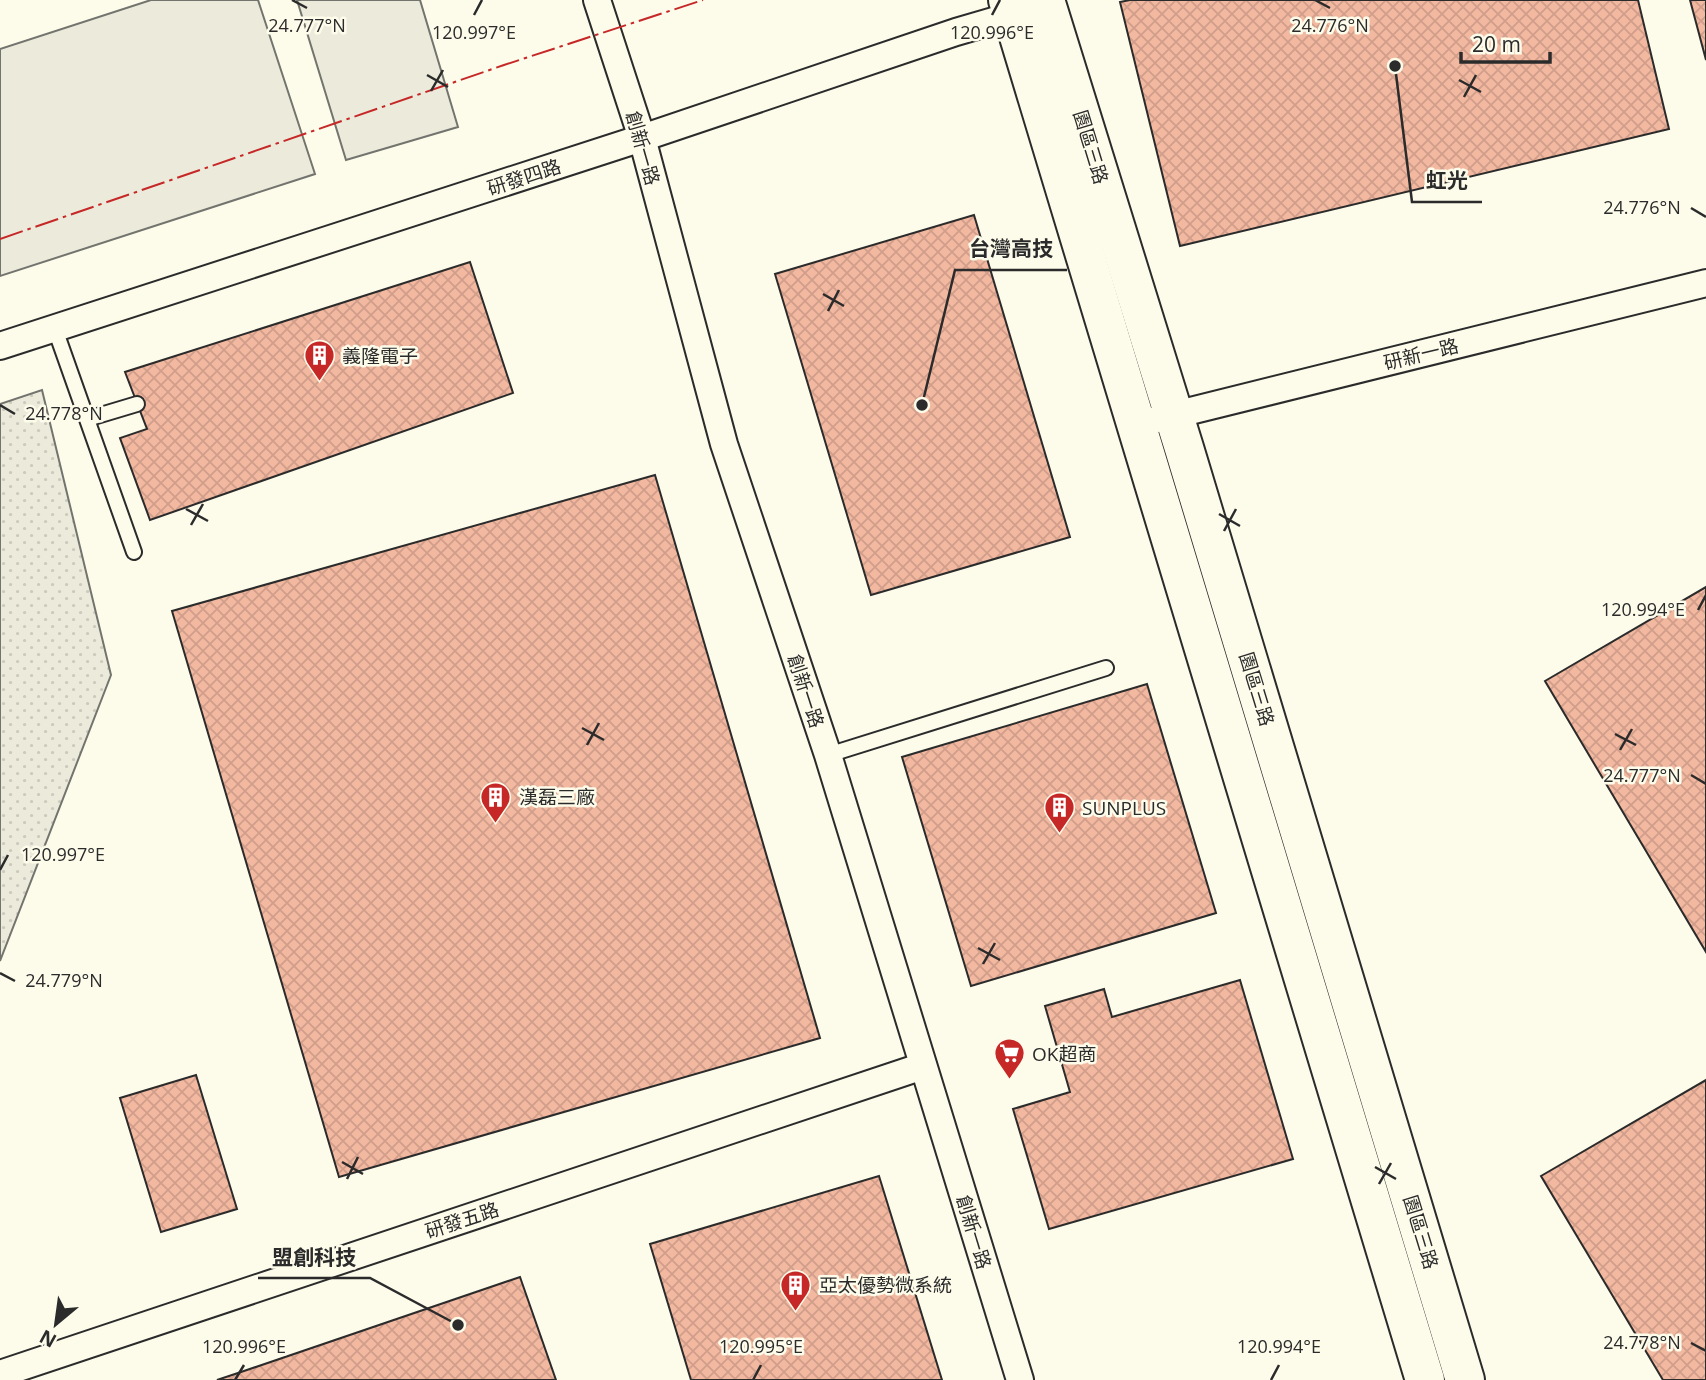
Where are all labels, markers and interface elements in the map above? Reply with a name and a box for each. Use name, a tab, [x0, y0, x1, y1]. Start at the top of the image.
text: 24.777°N	[268, 13, 346, 37]
text: 24.776°N	[1291, 13, 1369, 37]
text: 120.997°E	[432, 20, 516, 44]
text: 120.996°E	[950, 20, 1034, 44]
scale bar	[1461, 21, 1550, 65]
text: 20 m	[1472, 30, 1521, 58]
street label: 園區三路	[1067, 107, 1115, 187]
street label: 創新一路	[620, 108, 666, 188]
street label: 研發四路	[484, 153, 564, 201]
callout: 虹光	[1412, 160, 1482, 202]
text: 虹光	[1426, 166, 1468, 194]
text: 24.776°N	[1603, 195, 1681, 219]
callout: 台灣高技	[955, 228, 1067, 270]
text: 台灣高技	[969, 234, 1053, 262]
street label: 研新一路	[1381, 332, 1461, 376]
building icon: 義隆電子	[302, 339, 336, 383]
place label: 義隆電子	[342, 343, 418, 369]
text: 24.778°N	[25, 401, 103, 425]
text: 120.994°E	[1601, 597, 1685, 621]
street label: 園區三路	[1233, 649, 1281, 729]
street label: 創新一路	[782, 651, 830, 731]
text: 24.777°N	[1603, 763, 1681, 787]
building icon: 漢磊三廠	[479, 780, 513, 824]
place label: 漢磊三廠	[519, 784, 595, 810]
building icon: SUNPLUS	[1042, 791, 1076, 835]
place label: SUNPLUS	[1082, 795, 1166, 821]
text: 120.997°E	[21, 842, 105, 866]
text: 24.779°N	[25, 968, 103, 992]
supermarket icon: OK超商	[992, 1037, 1026, 1081]
place label: OK超商	[1032, 1041, 1096, 1067]
street label: 創新一路	[950, 1192, 998, 1272]
street label: 園區三路	[1397, 1192, 1445, 1272]
street label: 研發五路	[422, 1196, 502, 1244]
callout: 盟創科技	[258, 1236, 370, 1278]
text: 盟創科技	[272, 1243, 356, 1271]
building icon: 亞太優勢微系統	[779, 1268, 813, 1312]
place label: 亞太優勢微系統	[819, 1272, 952, 1298]
north arrow	[21, 1289, 91, 1359]
text: N	[35, 1324, 61, 1354]
text: 24.778°N	[1603, 1330, 1681, 1354]
text: 120.996°E	[202, 1334, 286, 1358]
text: 120.995°E	[719, 1334, 803, 1358]
text: 120.994°E	[1237, 1334, 1321, 1358]

